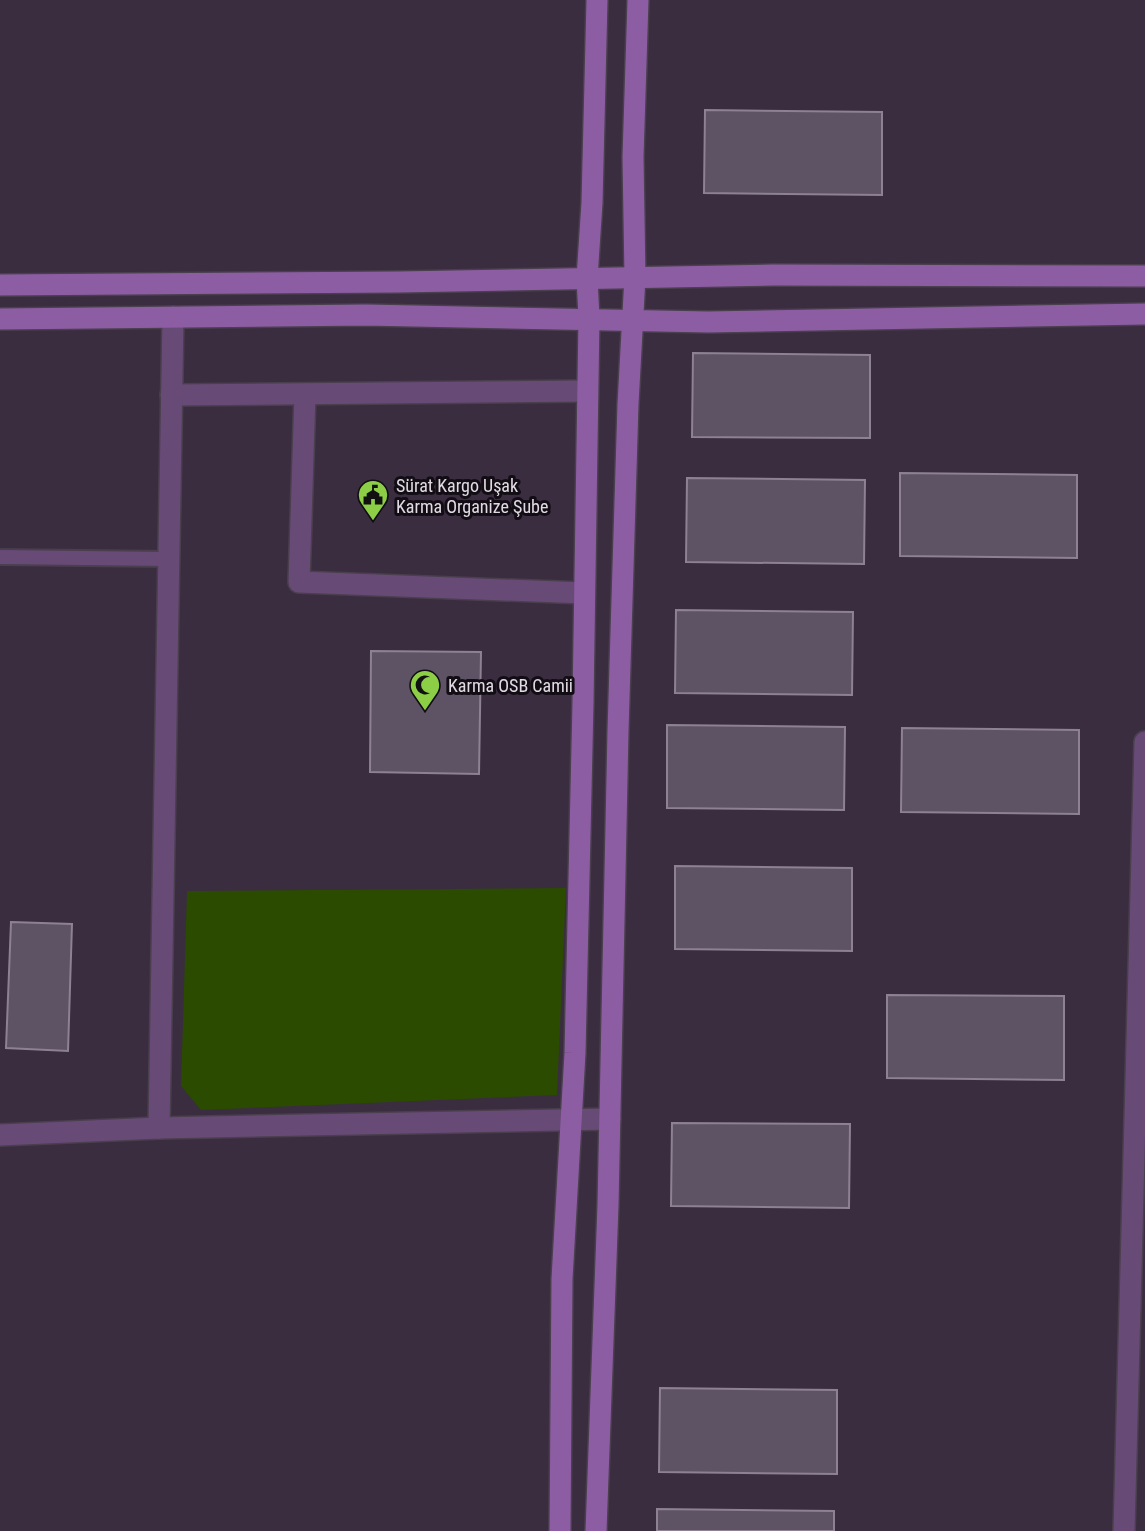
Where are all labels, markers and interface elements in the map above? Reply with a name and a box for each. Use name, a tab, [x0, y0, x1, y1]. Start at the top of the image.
place label: Sürat Kargo Uşak Karma Organize Şube	[396, 475, 548, 517]
public building icon: Sürat Kargo Uşak Karma Organize Şube	[356, 478, 390, 522]
mosque icon: Karma OSB Camii	[408, 668, 442, 712]
place label: Karma OSB Camii	[448, 675, 573, 696]

